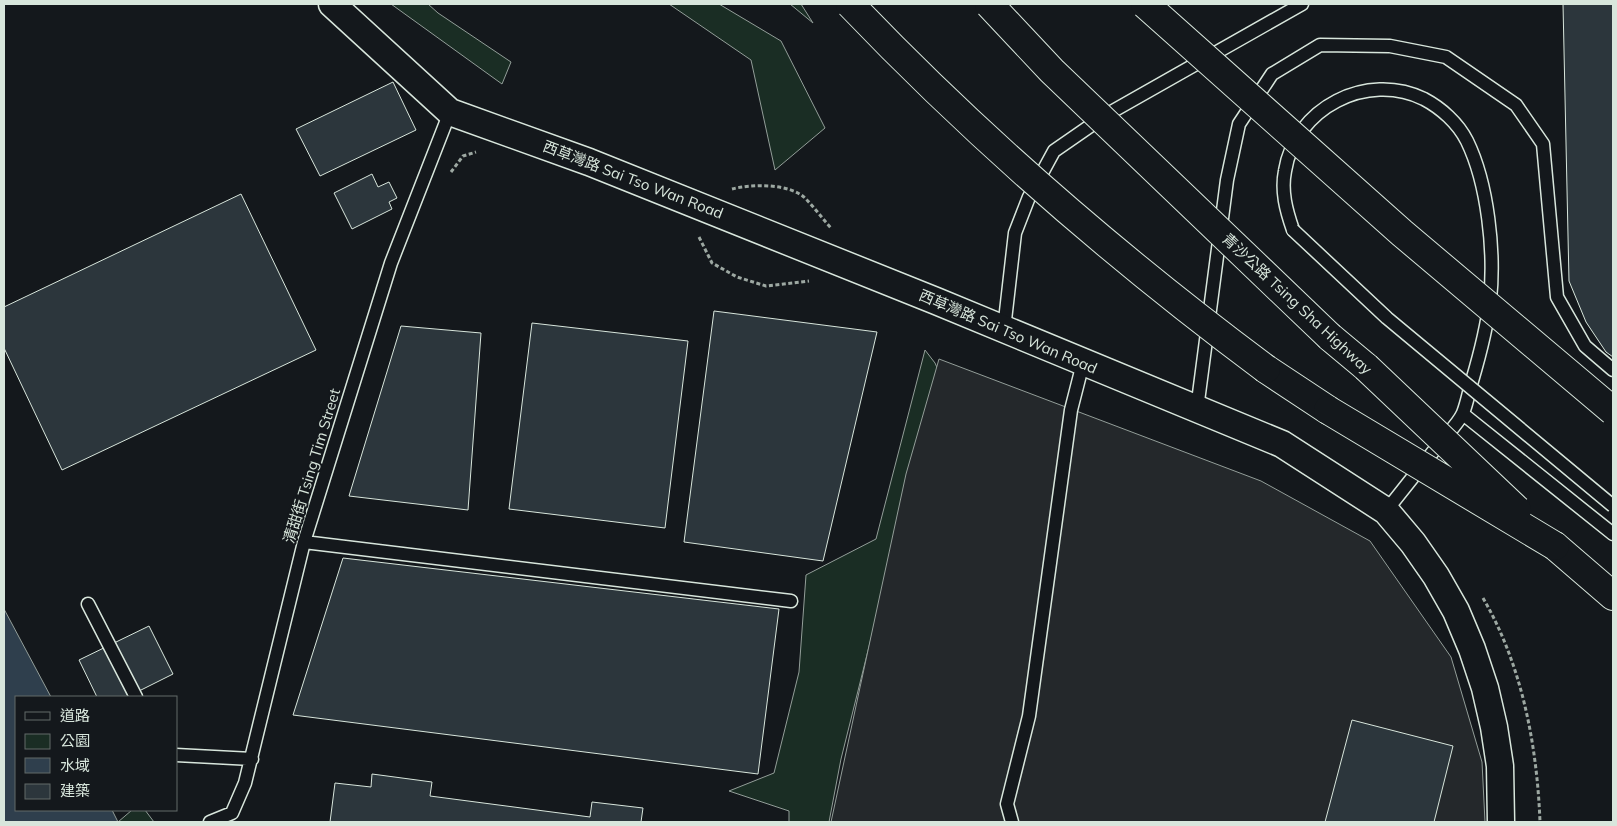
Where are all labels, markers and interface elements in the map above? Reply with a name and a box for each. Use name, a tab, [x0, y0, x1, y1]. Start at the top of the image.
street label: 西草灣路 Sai Tso Wan Road	[540, 136, 726, 223]
street label: 青沙公路 Tsing Sha Highway	[1218, 229, 1376, 378]
street label: 西草灣路 Sai Tso Wan Road	[916, 285, 1100, 378]
street label: 清甜街 Tsing Tim Street	[279, 386, 344, 546]
legend	[15, 696, 178, 811]
text: 道路	[60, 706, 90, 725]
text: 公園	[60, 731, 90, 750]
text: 水域	[60, 756, 90, 775]
text: 建築	[60, 781, 90, 800]

